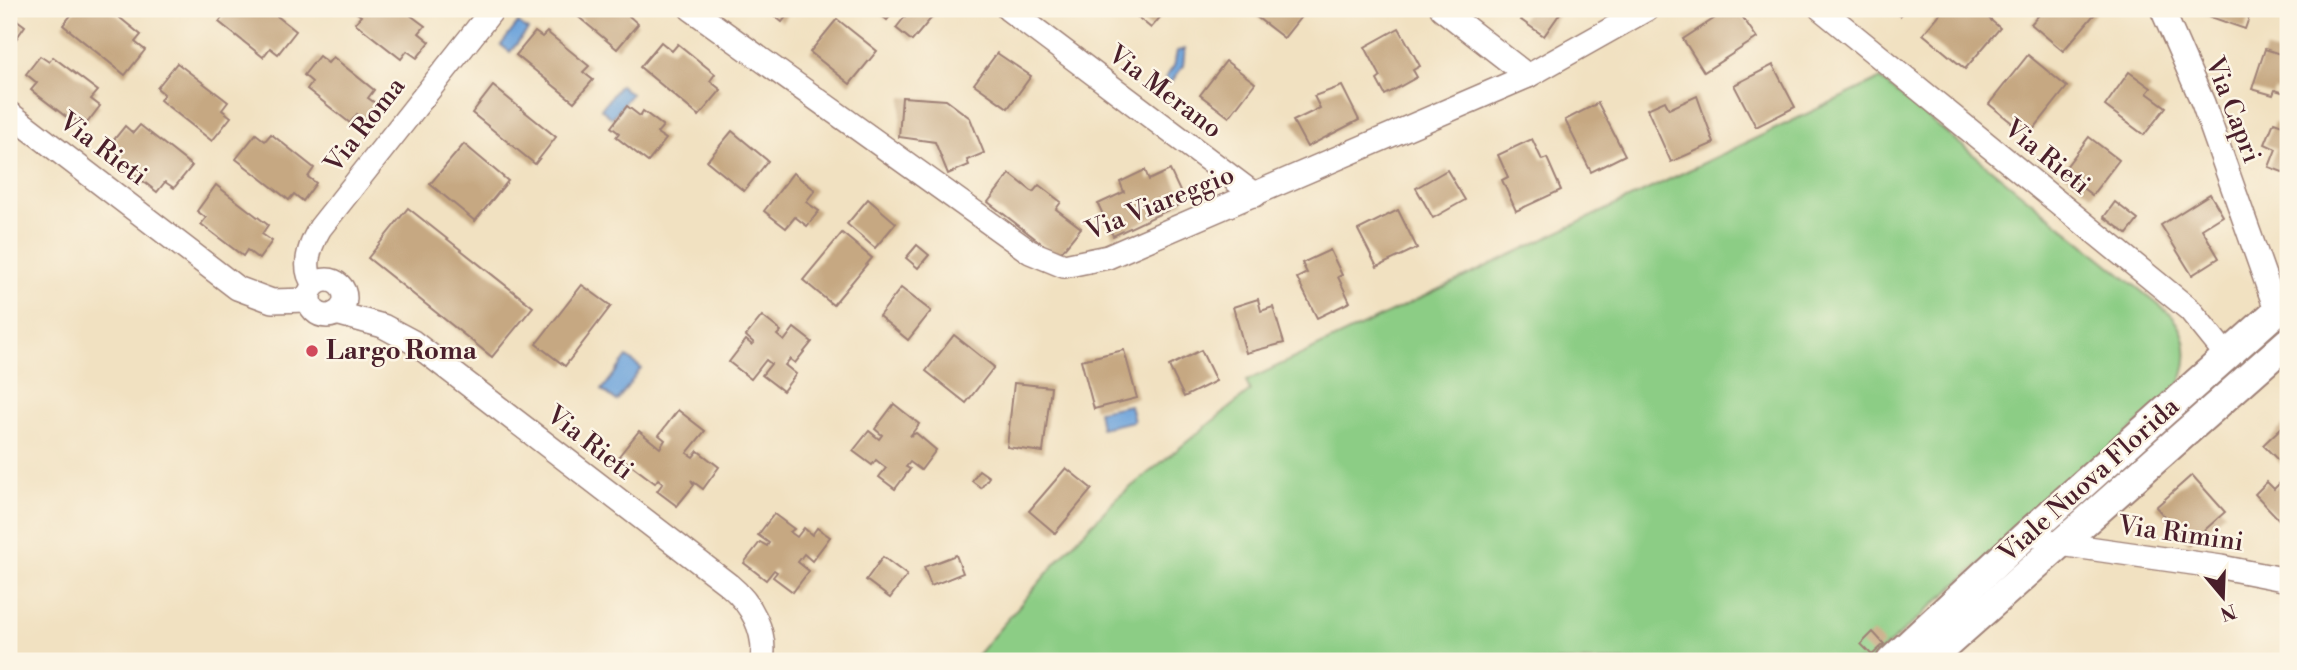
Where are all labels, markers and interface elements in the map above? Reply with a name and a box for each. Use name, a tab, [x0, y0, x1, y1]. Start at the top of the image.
street label: Via Merano	[1101, 38, 1228, 145]
street label: Via Capri	[2198, 52, 2268, 167]
street label: Via Roma	[317, 70, 413, 180]
street label: Via Rieti	[52, 105, 153, 192]
street label: Via Rieti	[1997, 112, 2097, 201]
street label: Via Viareggio	[1080, 159, 1239, 248]
place label: Largo Roma	[326, 335, 478, 367]
marker: Largo Roma	[304, 343, 320, 359]
street label: Viale Nuova Florida	[1991, 390, 2187, 570]
street label: Via Rieti	[539, 398, 640, 487]
street label: Via Rimini	[2115, 509, 2246, 559]
north arrow	[2188, 562, 2258, 632]
text: N	[2217, 598, 2239, 626]

